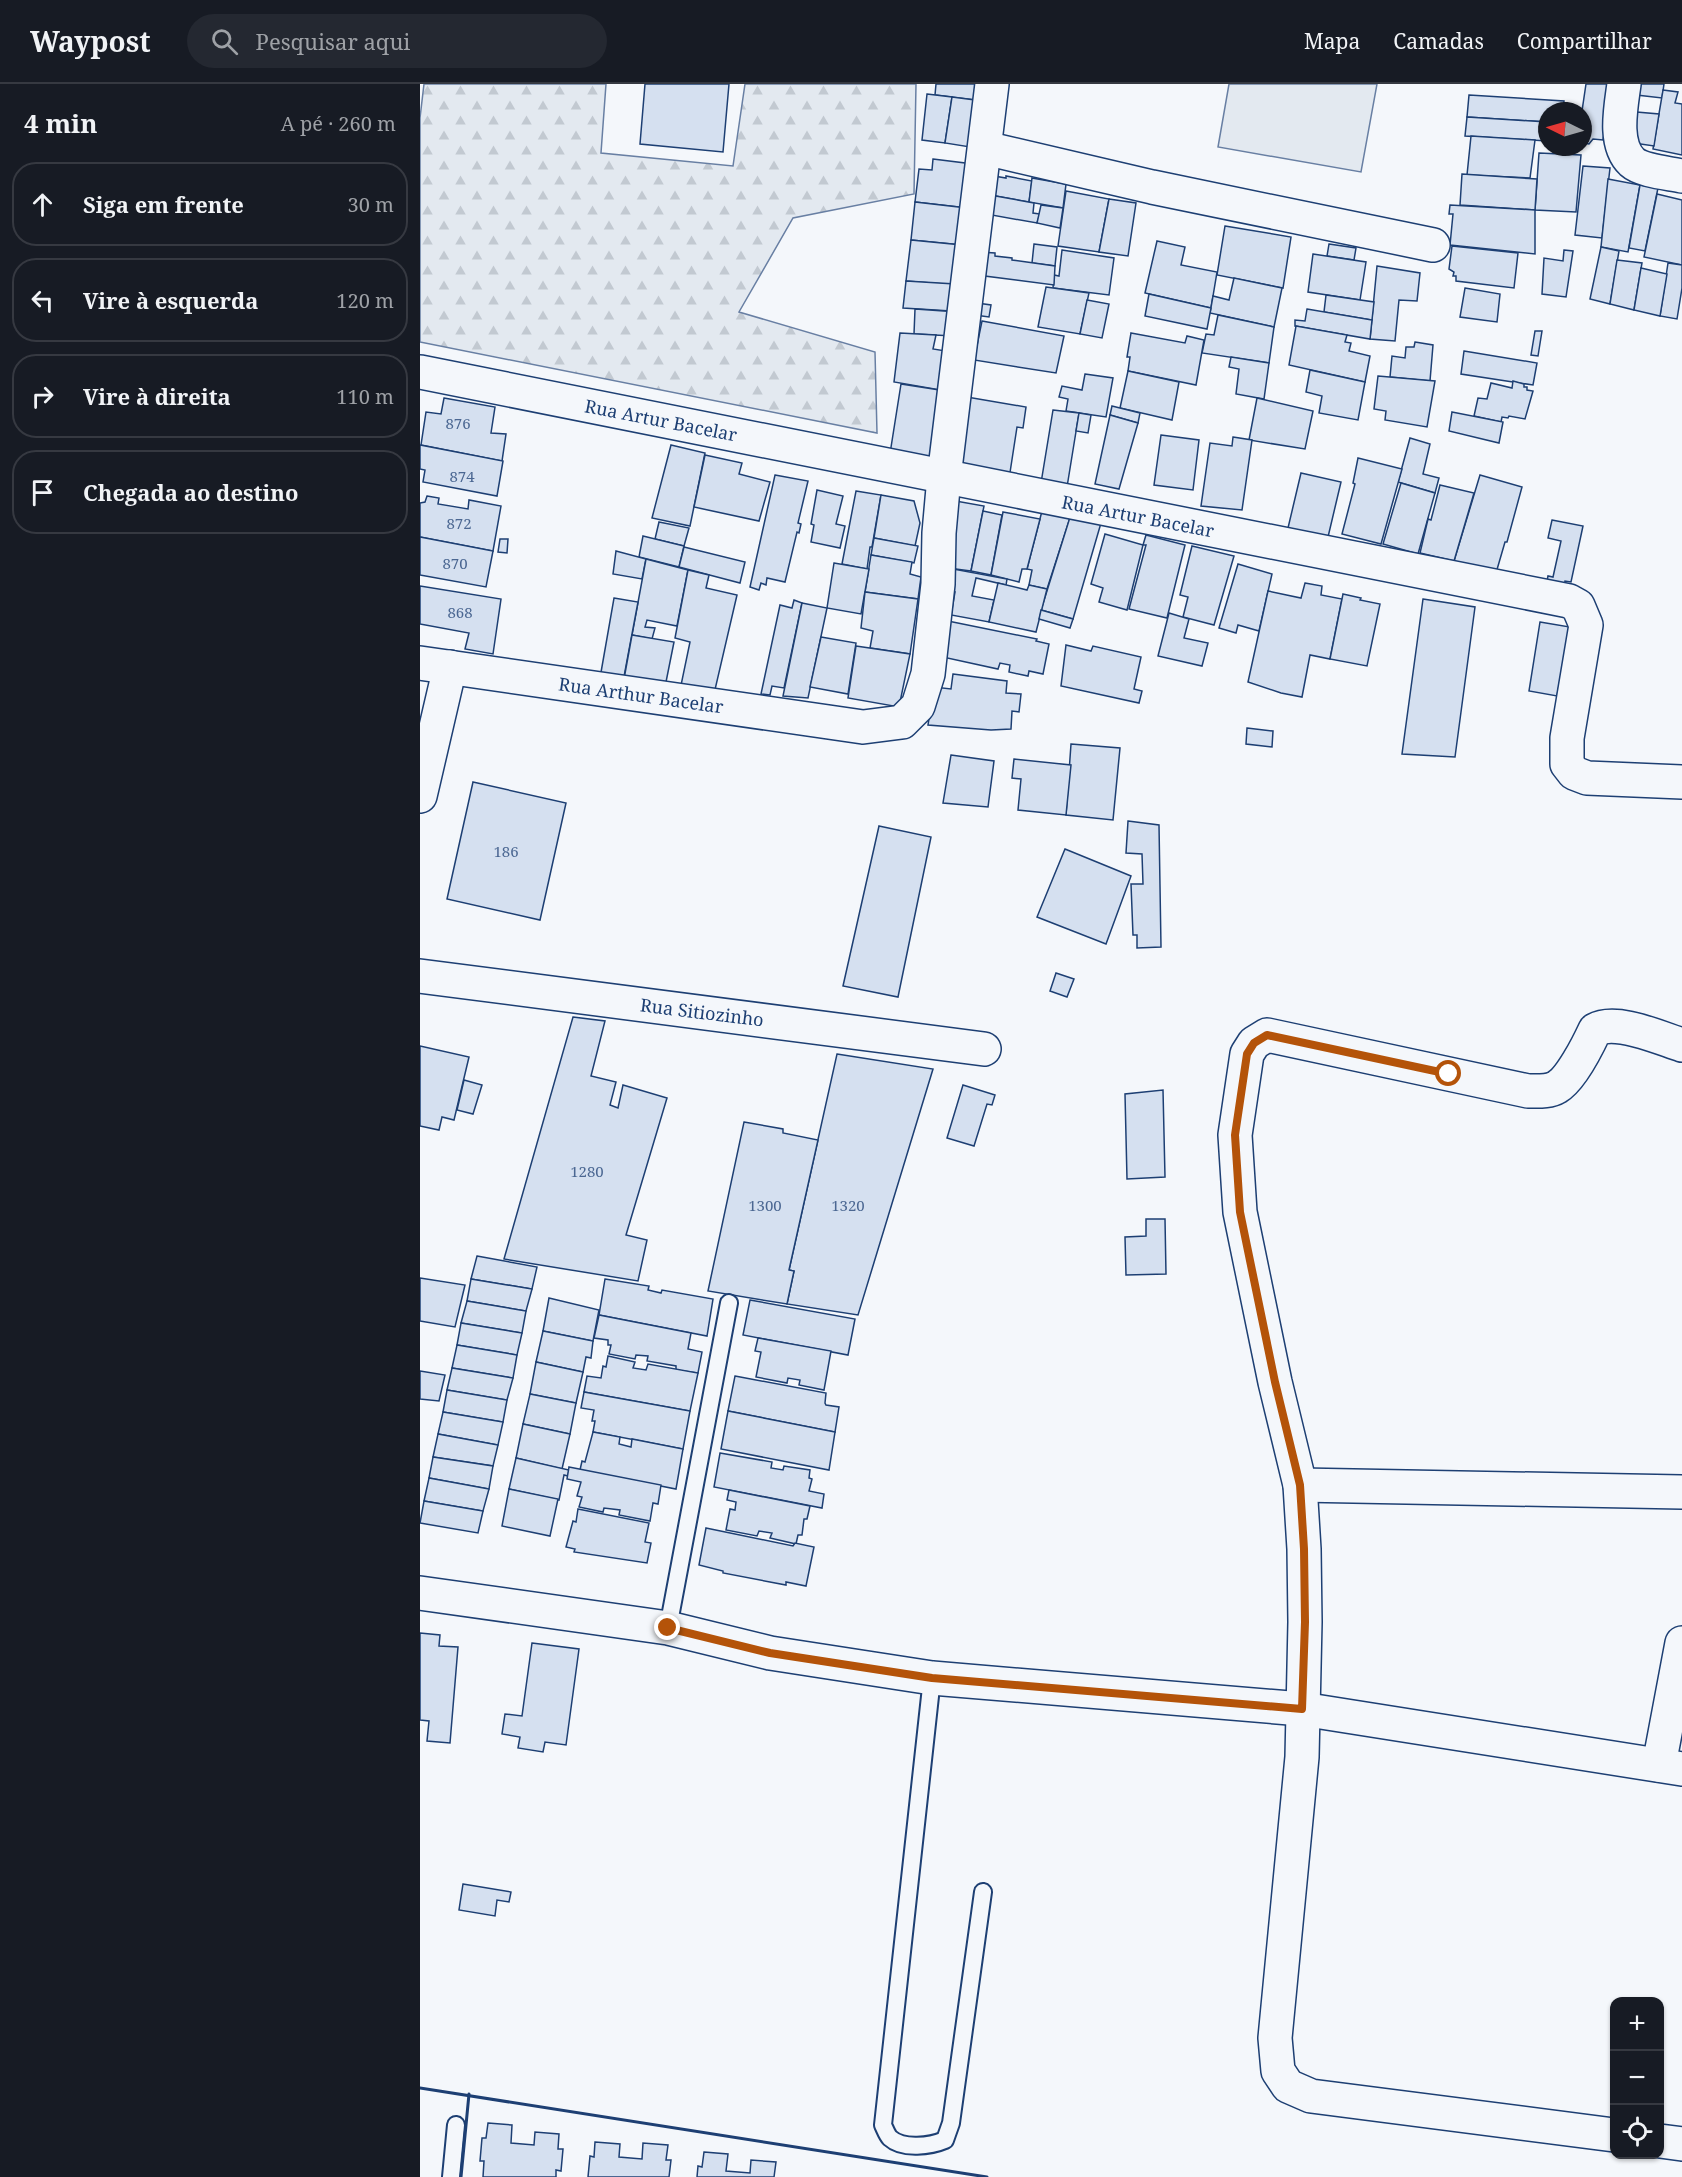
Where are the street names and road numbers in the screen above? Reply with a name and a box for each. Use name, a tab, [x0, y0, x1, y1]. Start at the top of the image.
street label: Rua Artur Bacelar	[583, 393, 740, 447]
street label: Rua Artur Bacelar	[1060, 489, 1217, 543]
street label: Rua Arthur Bacelar	[557, 672, 725, 719]
street label: Rua Sitiozinho	[639, 993, 765, 1031]

